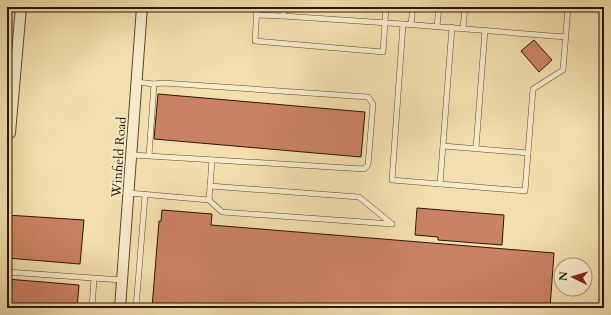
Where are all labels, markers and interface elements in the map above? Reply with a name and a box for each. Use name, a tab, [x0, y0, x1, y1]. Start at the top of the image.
street label: Winfield Road	[107, 116, 131, 199]
north arrow	[553, 257, 593, 297]
text: N	[556, 270, 571, 282]

